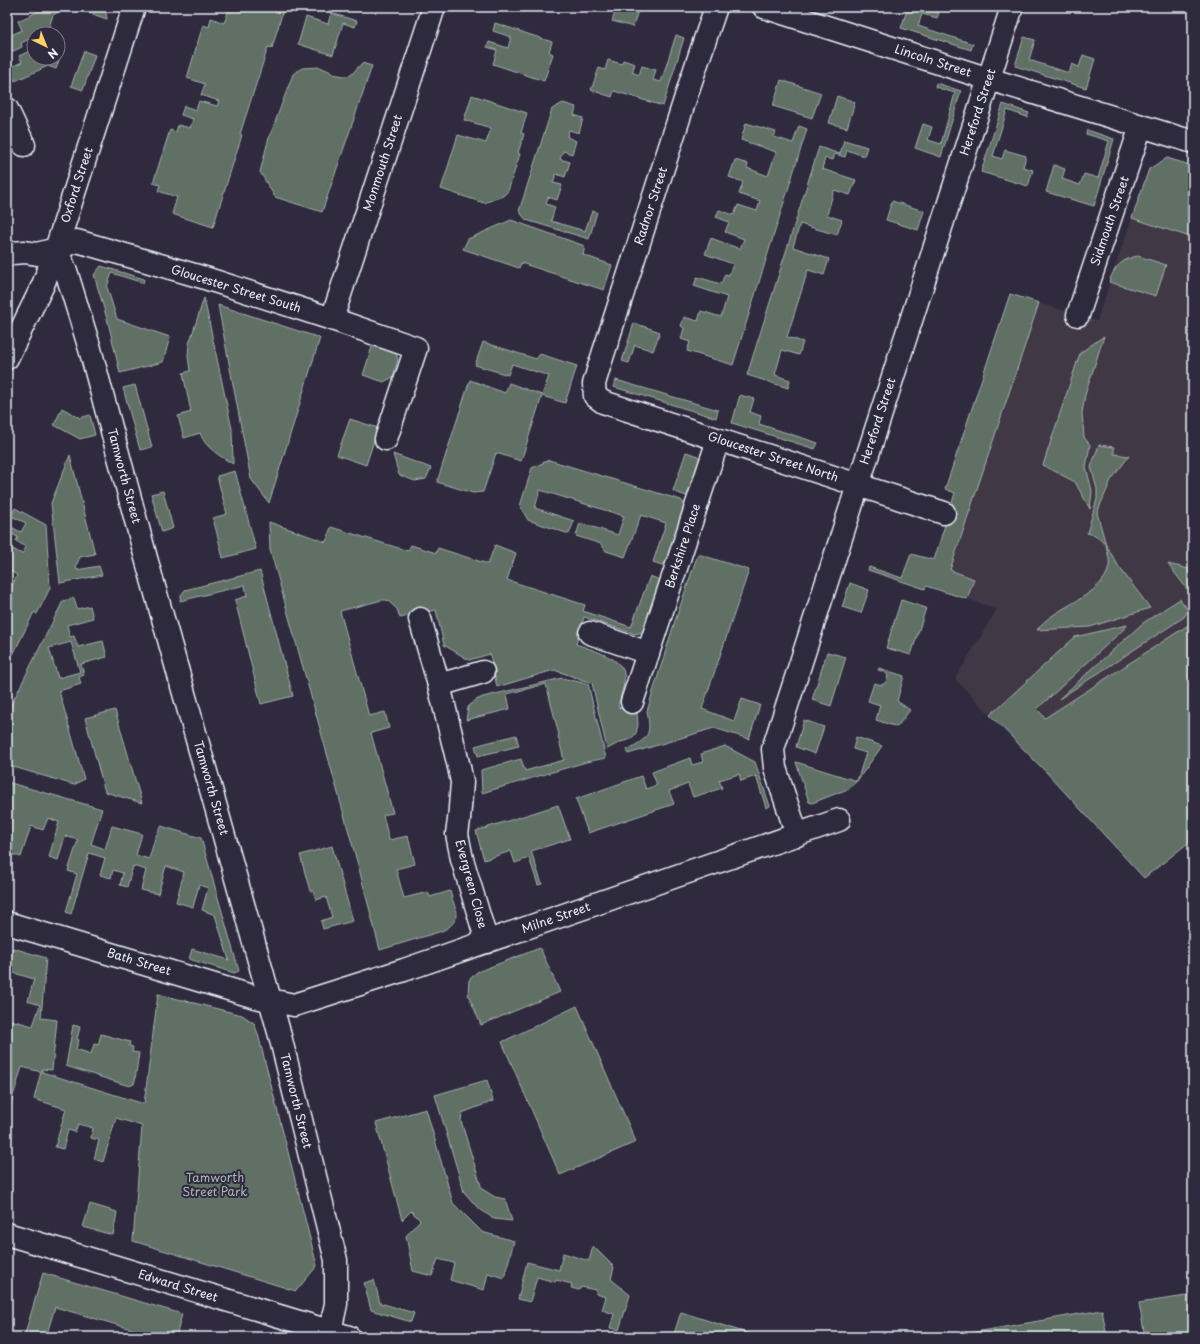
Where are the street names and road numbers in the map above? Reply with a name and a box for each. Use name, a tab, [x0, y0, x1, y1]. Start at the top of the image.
street label: Lincoln Street	[893, 39, 974, 81]
street label: Hereford Street	[955, 66, 1000, 157]
street label: Monmouth Street	[358, 112, 406, 213]
street label: Oxford Street	[55, 144, 97, 225]
street label: Radnor Street	[629, 164, 671, 247]
street label: Sidmouth Street	[1085, 173, 1133, 268]
street label: Gloucester Street South	[169, 260, 304, 316]
street label: Hereford Street	[855, 375, 900, 466]
street label: Tamworth Street	[104, 426, 146, 525]
street label: Gloucester Street North	[706, 426, 841, 486]
street label: Berkshire Place	[660, 501, 704, 590]
street label: Tamworth Street	[190, 738, 234, 837]
street label: Evergreen Close	[451, 837, 492, 930]
street label: Milne Street	[519, 897, 593, 937]
street label: Bath Street	[105, 943, 174, 979]
street label: Tamworth Street	[276, 1051, 318, 1150]
street label: Edward Street	[136, 1264, 220, 1306]

